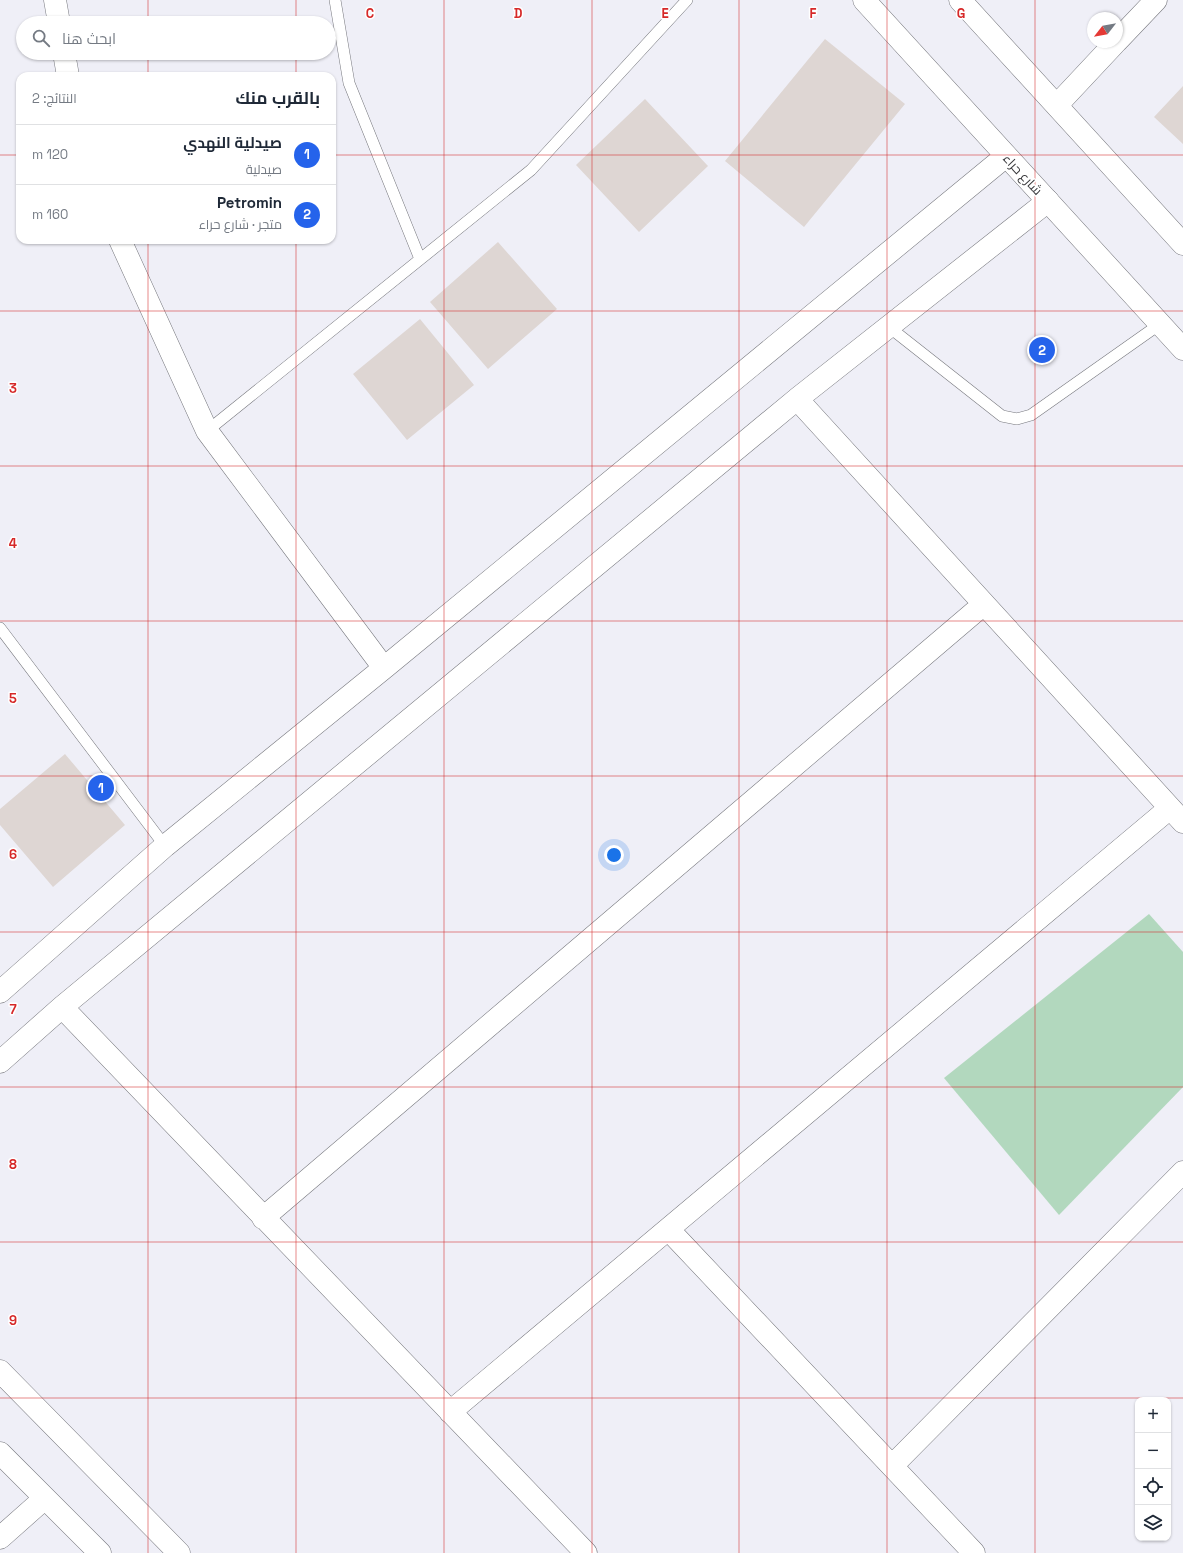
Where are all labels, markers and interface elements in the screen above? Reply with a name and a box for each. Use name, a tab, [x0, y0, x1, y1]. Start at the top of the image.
text: C	[366, 5, 374, 22]
text: D	[514, 5, 523, 22]
text: E	[661, 5, 669, 22]
text: F	[810, 5, 817, 22]
text: G	[957, 5, 965, 22]
north arrow	[1087, 12, 1123, 48]
search box	[16, 16, 336, 60]
icon: search	[30, 27, 52, 49]
text: ابحث هنا	[62, 29, 116, 48]
text: بالقرب منك	[235, 87, 320, 109]
text: النتائج: 2	[32, 90, 77, 107]
text: صيدلية النهدي	[183, 133, 282, 152]
text: 120 m	[32, 146, 68, 163]
text: 1	[304, 146, 310, 163]
street label: شارع حراء	[999, 150, 1046, 199]
text: صيدلية	[246, 161, 282, 178]
text: Petromin	[217, 193, 282, 212]
text: 160 m	[32, 206, 68, 223]
text: 2	[303, 206, 311, 223]
text: متجر · شارع حراء	[199, 216, 282, 233]
pin: 2	[1029, 335, 1055, 365]
text: 3	[9, 380, 17, 397]
text: 4	[9, 535, 17, 552]
text: 5	[9, 690, 17, 707]
pin: 1	[88, 773, 114, 803]
your location	[604, 845, 624, 865]
text: 6	[9, 846, 17, 863]
text: 7	[9, 1001, 17, 1018]
text: 8	[9, 1156, 17, 1173]
text: 9	[9, 1312, 17, 1329]
map controls	[1135, 1397, 1171, 1541]
button: +	[1135, 1397, 1171, 1433]
button: −	[1135, 1433, 1171, 1469]
button: locate	[1135, 1469, 1171, 1505]
button: layers	[1135, 1505, 1171, 1541]

